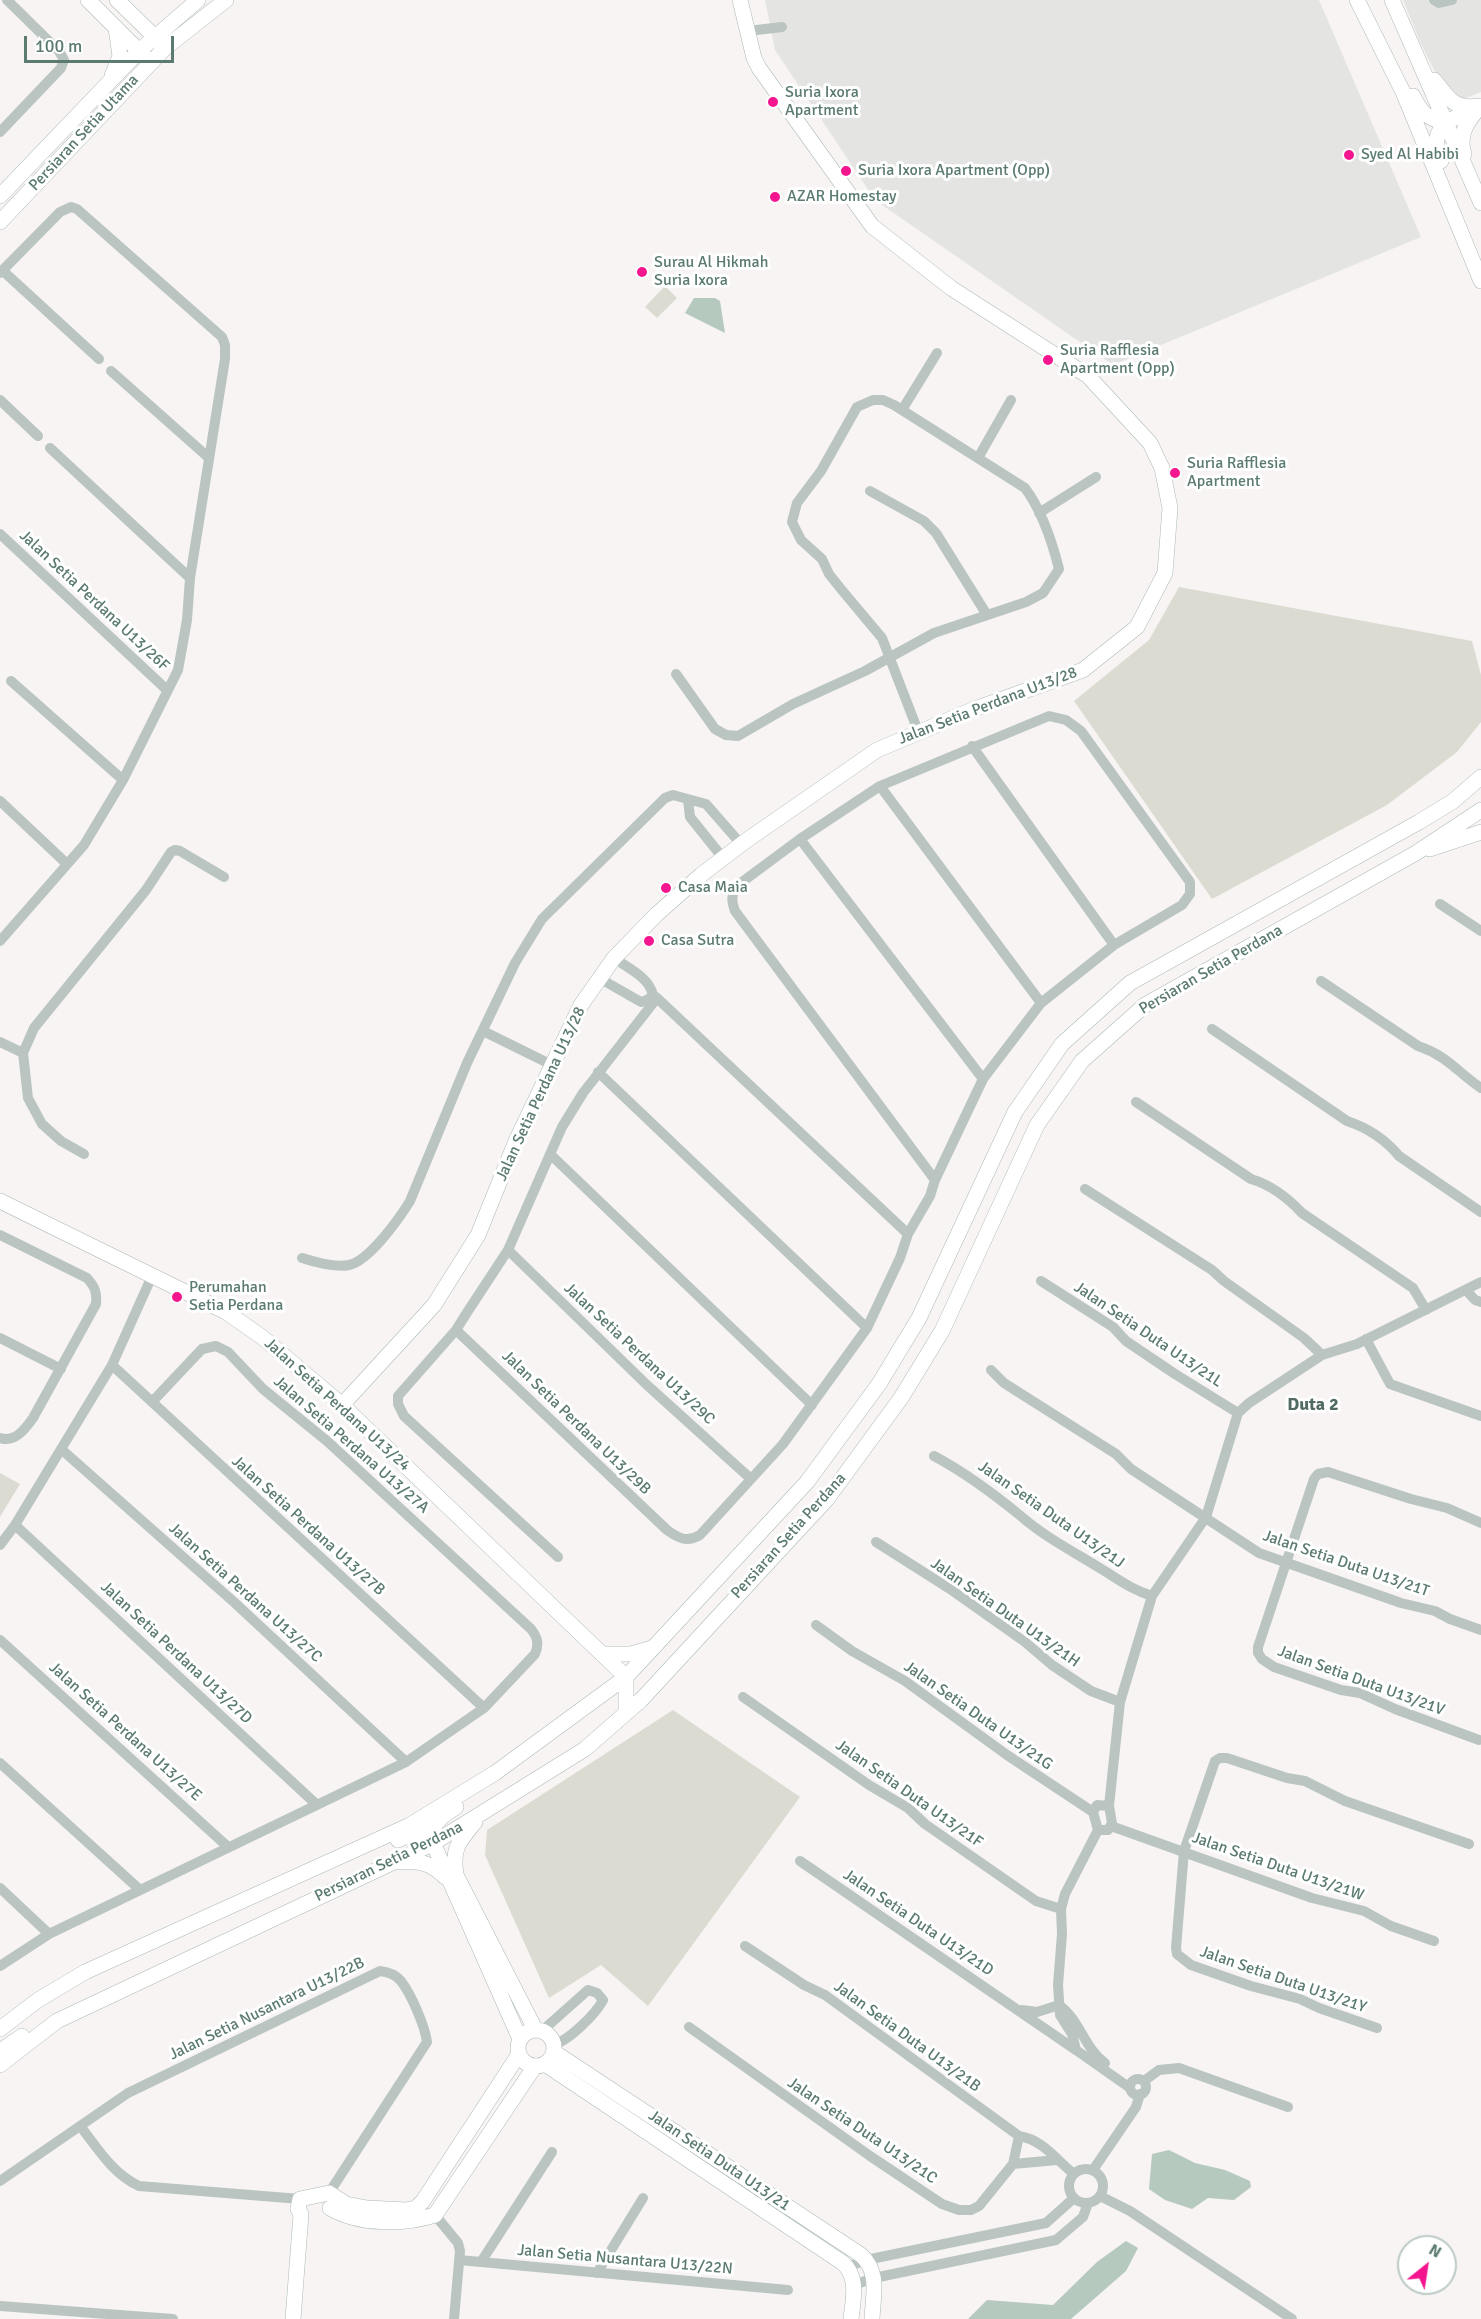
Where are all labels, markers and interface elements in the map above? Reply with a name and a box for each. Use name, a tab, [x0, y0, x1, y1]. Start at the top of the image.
scale bar	[27, 24, 177, 62]
text: 100 m	[35, 35, 82, 57]
street label: Persiaran Setia Utama	[25, 71, 143, 195]
place label: Suria Ixora Apartment	[785, 83, 859, 121]
marker: Suria Ixora Apartment	[766, 95, 780, 109]
place label: Syed Al Habibi	[1361, 145, 1459, 165]
marker: Syed Al Habibi	[1342, 148, 1356, 162]
place label: Suria Ixora Apartment (Opp)	[858, 161, 1050, 181]
marker: Suria Ixora Apartment (Opp)	[839, 164, 853, 178]
place label: AZAR Homestay	[787, 187, 897, 207]
marker: AZAR Homestay	[768, 190, 782, 204]
place label: Surau Al Hikmah Suria Ixora	[654, 253, 768, 291]
marker: Surau Al Hikmah Suria Ixora	[635, 265, 649, 279]
place label: Suria Rafflesia Apartment (Opp)	[1060, 341, 1175, 379]
marker: Suria Rafflesia Apartment (Opp)	[1041, 353, 1055, 367]
place label: Suria Rafflesia Apartment	[1187, 454, 1286, 492]
marker: Suria Rafflesia Apartment	[1168, 466, 1182, 480]
street label: Jalan Setia Perdana U13/26F	[15, 526, 173, 676]
street label: Jalan Setia Perdana U13/28	[896, 663, 1080, 749]
place label: Casa Maia	[678, 878, 748, 898]
marker: Casa Maia	[659, 881, 673, 895]
street label: Persiaran Setia Perdana	[1136, 921, 1286, 1019]
place label: Casa Sutra	[661, 931, 734, 951]
marker: Casa Sutra	[642, 934, 656, 948]
street label: Jalan Setia Perdana U13/28	[492, 1004, 590, 1184]
place label: Perumahan Setia Perdana	[189, 1278, 283, 1316]
street label: Jalan Setia Duta U13/21L	[1070, 1278, 1226, 1392]
street label: Jalan Setia Perdana U13/29C	[559, 1279, 719, 1429]
marker: Perumahan Setia Perdana	[170, 1290, 184, 1304]
street label: Jalan Setia Perdana U13/24	[260, 1334, 414, 1476]
street label: Jalan Setia Perdana U13/29B	[498, 1347, 654, 1499]
street label: Jalan Setia Perdana U13/27A	[269, 1372, 433, 1518]
district label: Duta 2	[1287, 1394, 1339, 1416]
street label: Jalan Setia Perdana U13/27B	[227, 1452, 389, 1600]
street label: Jalan Setia Duta U13/21J	[974, 1457, 1128, 1573]
street label: Persiaran Setia Perdana	[727, 1469, 851, 1603]
street label: Jalan Setia Perdana U13/27C	[164, 1519, 326, 1667]
street label: Jalan Setia Duta U13/21T	[1260, 1526, 1432, 1602]
street label: Jalan Setia Duta U13/21H	[927, 1554, 1083, 1672]
street label: Jalan Setia Perdana U13/27D	[96, 1578, 256, 1728]
street label: Jalan Setia Duta U13/21V	[1275, 1642, 1447, 1720]
street label: Jalan Setia Duta U13/21G	[900, 1657, 1056, 1775]
street label: Jalan Setia Perdana U13/27E	[45, 1658, 205, 1806]
street label: Jalan Setia Duta U13/21F	[832, 1736, 986, 1852]
street label: Persiaran Setia Perdana	[312, 1818, 466, 1906]
street label: Jalan Setia Duta U13/21W	[1190, 1829, 1366, 1905]
street label: Jalan Setia Duta U13/21D	[839, 1865, 997, 1981]
street label: Jalan Setia Duta U13/21Y	[1197, 1942, 1369, 2018]
street label: Jalan Setia Nusantara U13/22B	[166, 1953, 368, 2065]
street label: Jalan Setia Duta U13/21B	[830, 1977, 984, 2097]
street label: Jalan Setia Duta U13/21C	[783, 2074, 941, 2188]
street label: Jalan Setia Duta U13/21	[644, 2106, 794, 2216]
north arrow	[1397, 2235, 1457, 2295]
text: N	[1425, 2240, 1445, 2263]
street label: Jalan Setia Nusantara U13/22N	[517, 2241, 733, 2279]

